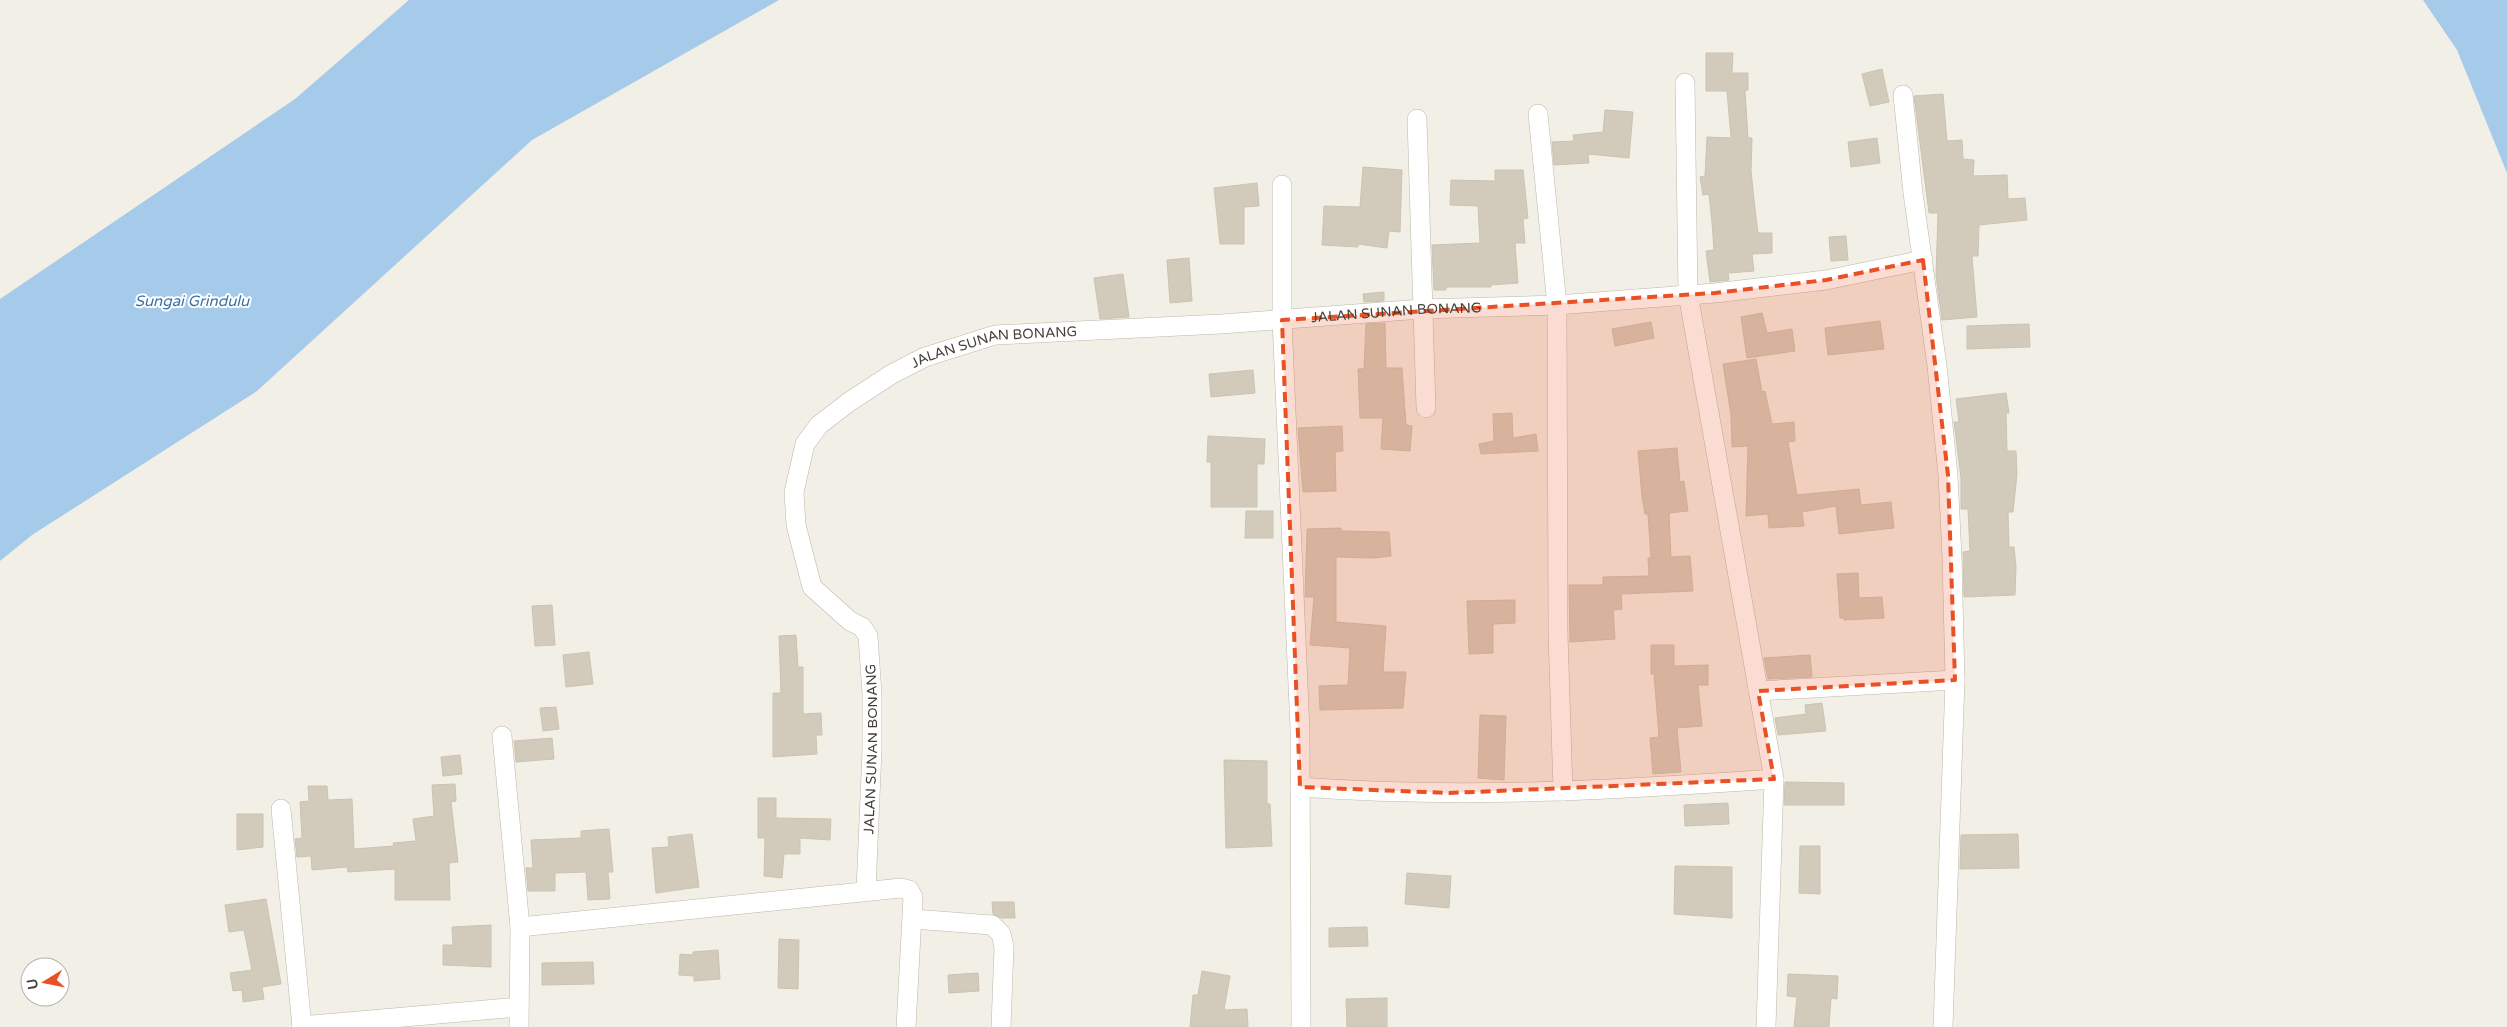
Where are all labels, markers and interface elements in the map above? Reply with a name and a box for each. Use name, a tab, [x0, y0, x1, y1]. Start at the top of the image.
water label: Sungai Grindulu	[135, 292, 250, 310]
street label: JALAN SUNAN BONANG	[1311, 299, 1482, 326]
street label: JALAN SUNAN BONANG	[908, 323, 1078, 372]
street label: JALAN SUNAN BONANG	[860, 663, 881, 835]
north arrow	[20, 957, 70, 1007]
text: U	[23, 977, 42, 991]

